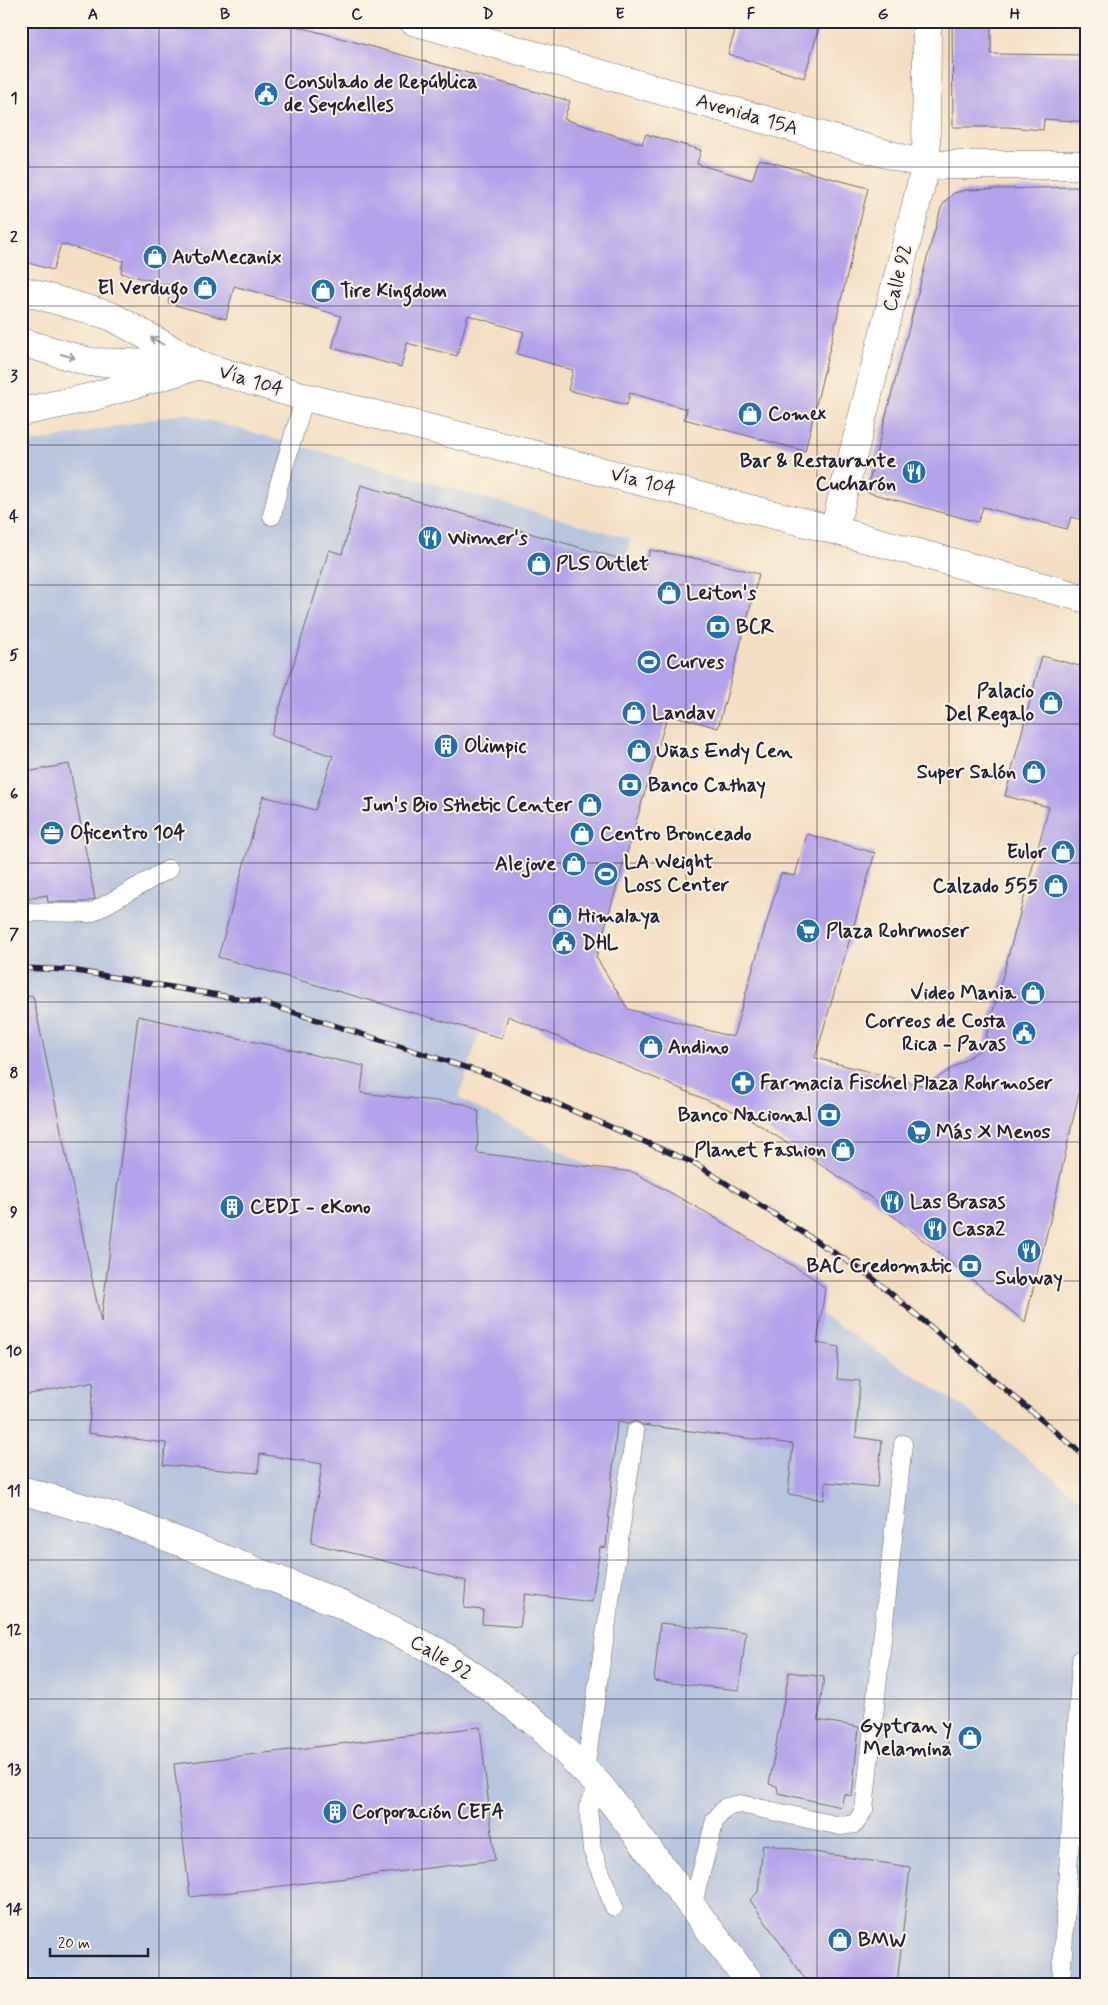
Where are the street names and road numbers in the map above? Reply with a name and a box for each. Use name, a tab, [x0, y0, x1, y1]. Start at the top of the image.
street label: Avenida 15A	[693, 88, 801, 142]
street label: Calle 92	[877, 241, 919, 315]
street label: Vía 104	[215, 358, 287, 404]
street label: Vía 104	[608, 461, 679, 503]
street label: Calle 92	[405, 1629, 477, 1687]

